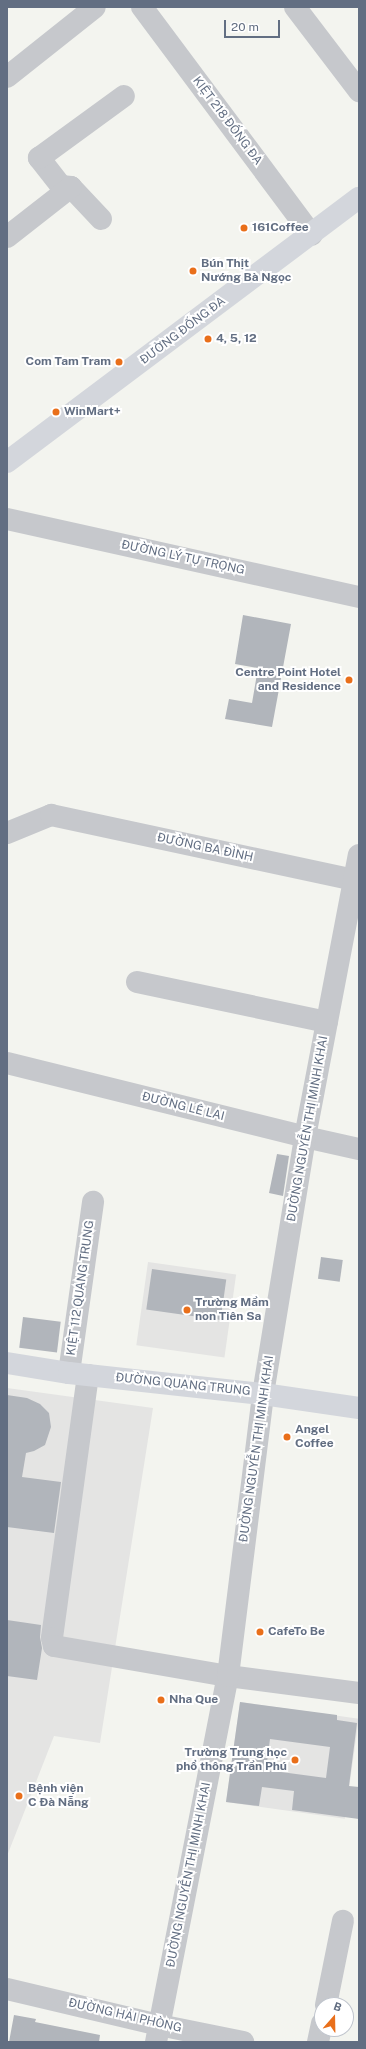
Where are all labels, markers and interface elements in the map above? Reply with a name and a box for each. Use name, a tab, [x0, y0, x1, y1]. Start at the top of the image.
scale bar	[226, 12, 282, 38]
text: 20 m	[231, 20, 259, 34]
street label: KIỆT 218 ĐỐNG ĐA	[189, 74, 265, 168]
place label: 161Coffee	[252, 221, 309, 235]
marker: 161Coffee	[239, 223, 249, 233]
place label: Bún Thịt Nướng Bà Ngọc	[201, 257, 291, 285]
marker: Bún Thịt Nướng Bà Ngọc	[188, 266, 198, 276]
street label: ĐƯỜNG ĐỐNG ĐA	[137, 294, 229, 368]
place label: 4, 5, 12	[216, 332, 257, 346]
marker: 4, 5, 12	[203, 334, 213, 344]
place label: Com Tam Tram	[26, 355, 111, 369]
marker: Com Tam Tram	[114, 357, 124, 367]
place label: WinMart+	[64, 405, 121, 419]
marker: WinMart+	[51, 407, 61, 417]
street label: ĐƯỜNG LÝ TỰ TRỌNG	[120, 538, 246, 578]
place label: Centre Point Hotel and Residence	[235, 666, 341, 694]
marker: Centre Point Hotel and Residence	[344, 675, 354, 685]
street label: ĐƯỜNG BA ĐÌNH	[156, 831, 254, 865]
street label: ĐƯỜNG NGUYỄN THỊ MINH KHAI	[285, 1035, 331, 1223]
street label: ĐƯỜNG LÊ LAI	[140, 1090, 226, 1124]
street label: KIỆT 112 QUANG TRUNG	[64, 1219, 98, 1357]
place label: Trường Mầm non Tiên Sa	[195, 1296, 269, 1324]
marker: Trường Mầm non Tiên Sa	[182, 1305, 192, 1315]
street label: ĐƯỜNG NGUYỄN THỊ MINH KHAI	[237, 1355, 277, 1543]
street label: ĐƯỜNG QUANG TRUNG	[115, 1371, 251, 1399]
place label: Angel Coffee	[295, 1423, 334, 1451]
marker: Angel Coffee	[282, 1432, 292, 1442]
place label: CafeTo Be	[268, 1625, 325, 1639]
marker: CafeTo Be	[255, 1627, 265, 1637]
place label: Nha Que	[169, 1693, 218, 1707]
marker: Nha Que	[156, 1695, 166, 1705]
place label: Trường Trung học phổ thông Trần Phú	[176, 1746, 287, 1774]
marker: Trường Trung học phổ thông Trần Phú	[290, 1755, 300, 1765]
street label: ĐƯỜNG NGUYỄN THỊ MINH KHAI	[164, 1781, 214, 1969]
place label: Bệnh viện C Đà Nẵng	[28, 1782, 89, 1810]
marker: Bệnh viện C Đà Nẵng	[13, 1790, 25, 1802]
street label: ĐƯỜNG HẢI PHÒNG	[67, 1996, 183, 2036]
north arrow	[314, 1997, 354, 2037]
text: B	[332, 2000, 343, 2014]

